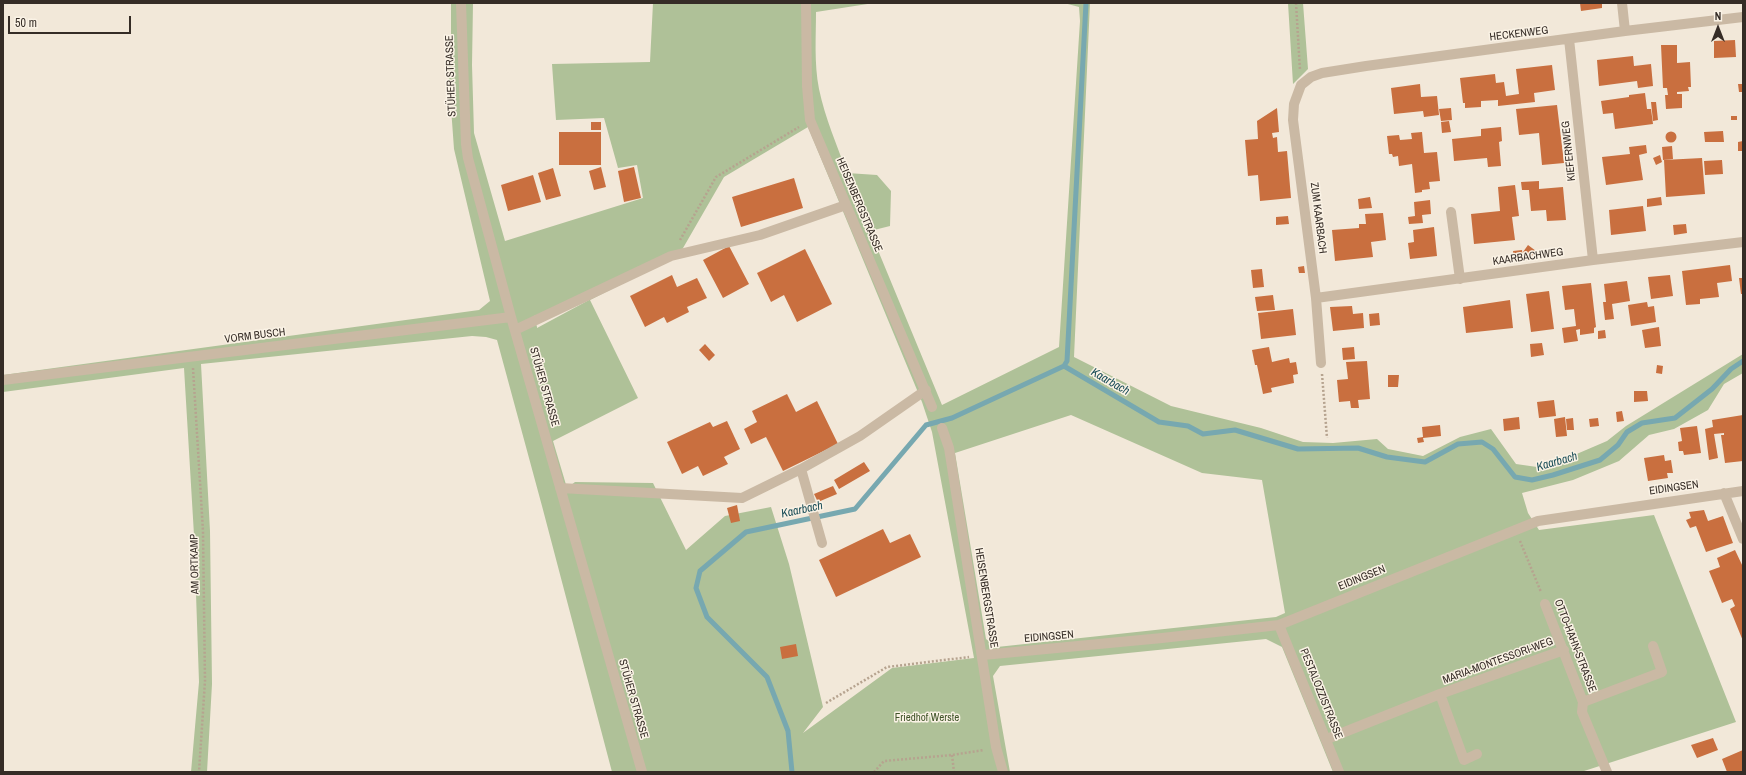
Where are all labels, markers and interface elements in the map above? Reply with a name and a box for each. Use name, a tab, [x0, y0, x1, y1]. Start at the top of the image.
scale bar	[10, 8, 133, 34]
north arrow	[1698, 8, 1738, 48]
text: N	[1715, 9, 1721, 23]
text: 50 m	[15, 15, 37, 31]
street label: HECKENWEG	[1489, 24, 1549, 44]
street label: STÜHER STRASSE	[443, 35, 459, 117]
street label: KIEFERNWEG	[1559, 120, 1579, 182]
street label: HEISENBERGSTRASSE	[833, 156, 885, 254]
street label: ZUM KAARBACH	[1307, 182, 1329, 254]
street label: KAARBACHWEG	[1492, 246, 1564, 268]
street label: VORM BUSCH	[224, 326, 286, 346]
street label: STÜHER STRASSE	[526, 346, 562, 428]
water label: Kaarbach	[1088, 365, 1132, 399]
water label: Kaarbach	[1535, 449, 1579, 475]
street label: EIDINGSEN	[1649, 478, 1699, 498]
water label: Kaarbach	[780, 499, 824, 521]
street label: AM ORTKAMP	[188, 534, 202, 594]
street label: HEISENBERGSTRASSE	[972, 547, 1000, 649]
street label: EIDINGSEN	[1337, 563, 1387, 593]
street label: OTTO-HAHN-STRASSE	[1551, 598, 1599, 694]
street label: EIDINGSEN	[1024, 628, 1074, 646]
street label: MARIA-MONTESSORI-WEG	[1441, 635, 1555, 687]
street label: PESTALOZZISTRASSE	[1297, 647, 1345, 741]
street label: STÜHER STRASSE	[615, 658, 651, 740]
park label: Friedhof Werste	[895, 711, 959, 725]

